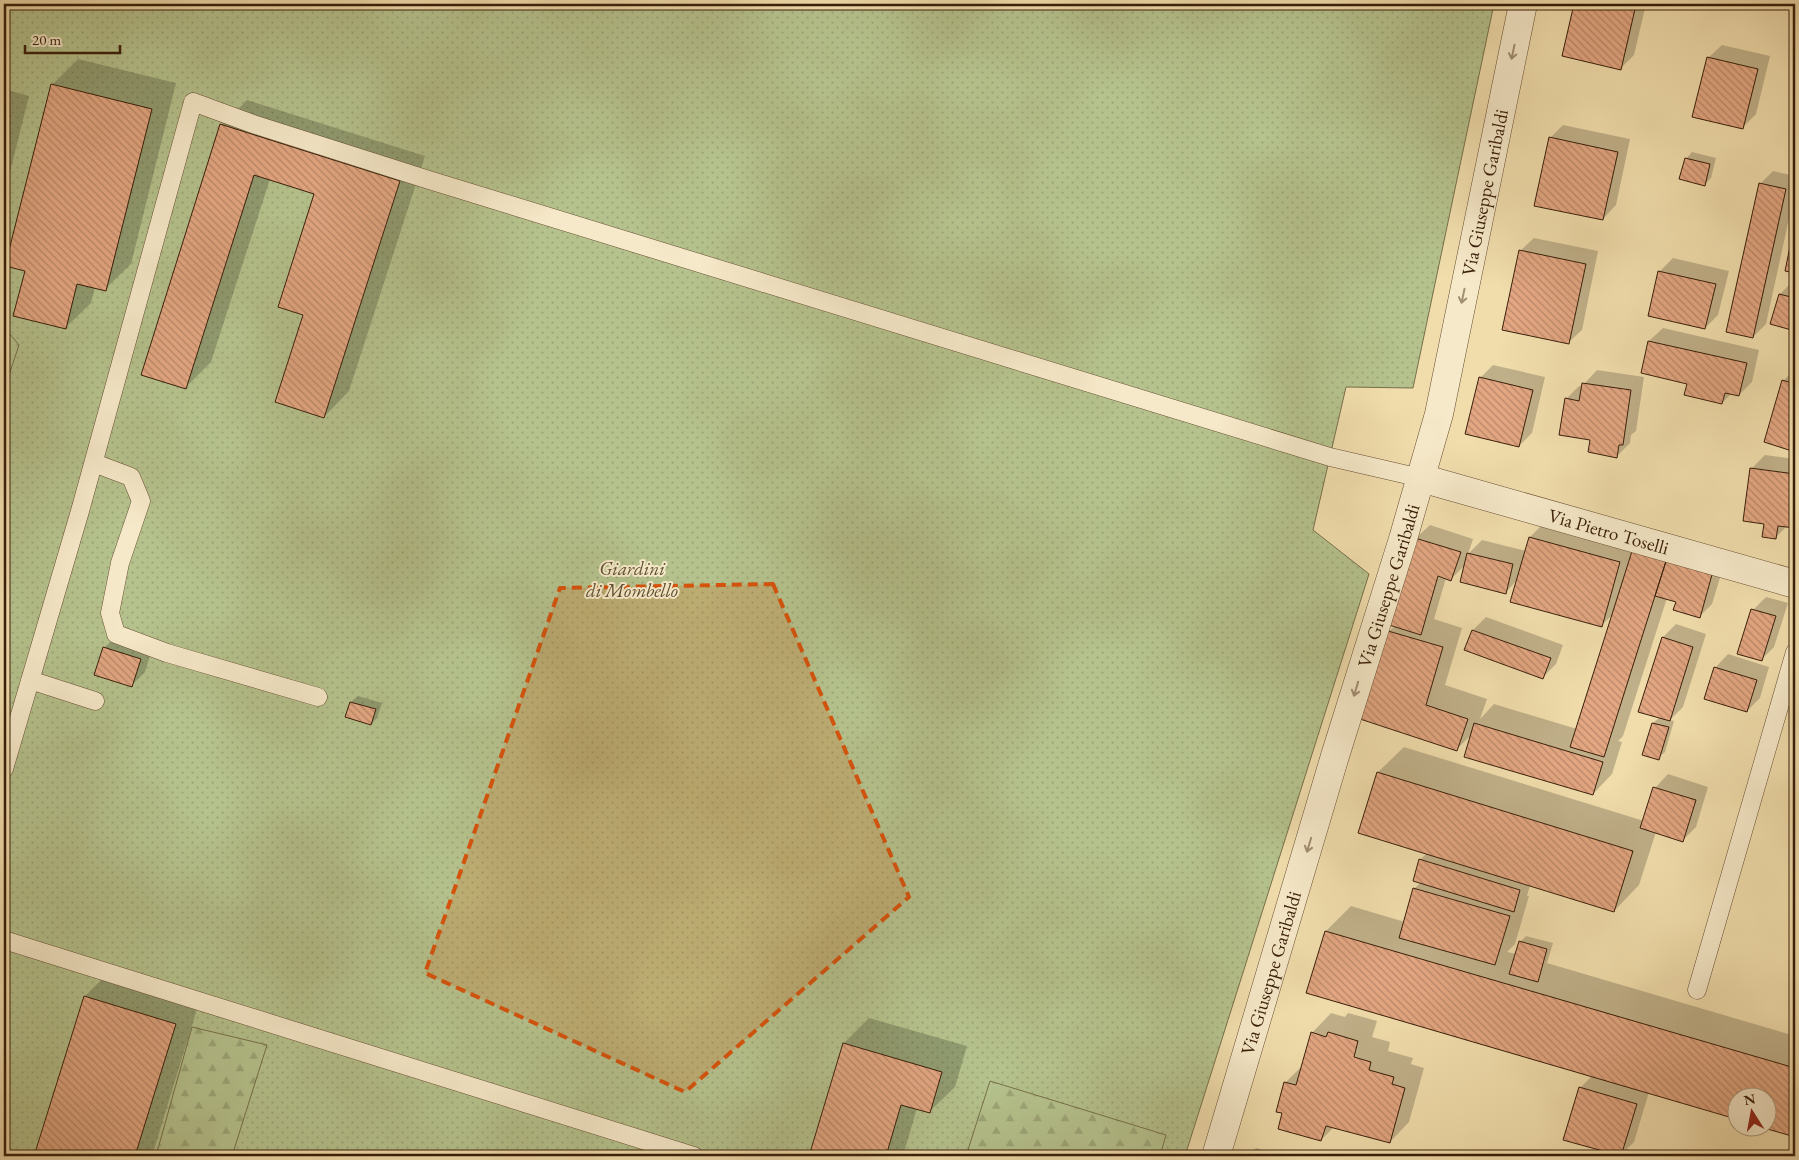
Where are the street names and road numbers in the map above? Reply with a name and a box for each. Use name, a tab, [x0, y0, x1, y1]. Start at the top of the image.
street label: Via Giuseppe Garibaldi	[1455, 106, 1514, 278]
street label: Via Giuseppe Garibaldi	[1351, 500, 1425, 670]
street label: Via Pietro Toselli	[1546, 502, 1672, 560]
street label: Via Giuseppe Garibaldi	[1234, 888, 1307, 1058]

